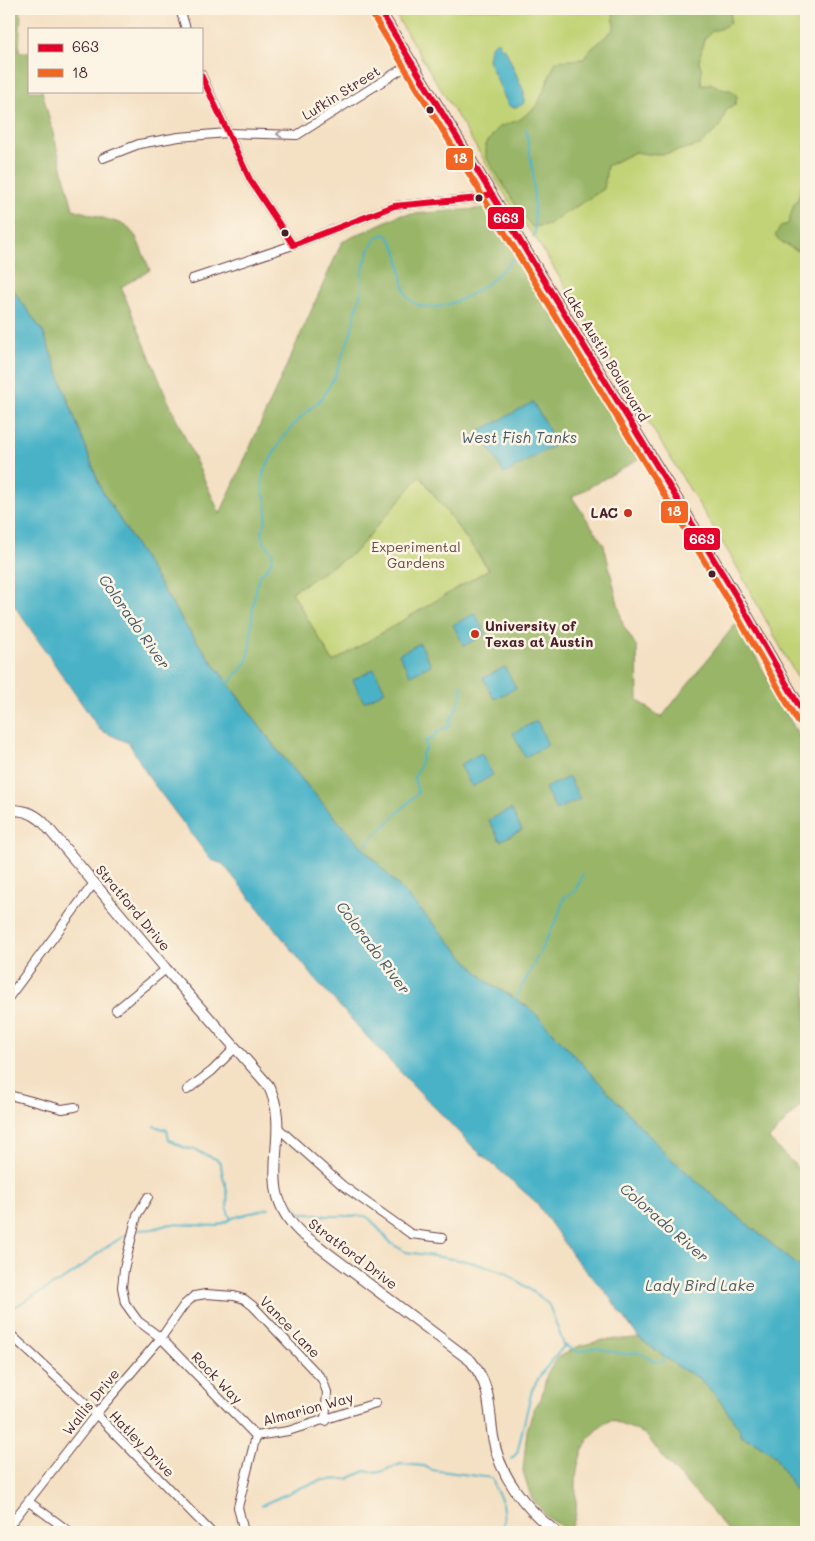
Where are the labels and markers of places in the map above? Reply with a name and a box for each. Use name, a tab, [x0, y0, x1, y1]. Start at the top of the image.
unlabelled marker	[425, 105, 435, 115]
unlabelled marker	[474, 193, 484, 203]
unlabelled marker	[280, 228, 290, 238]
place label: LAC	[591, 503, 618, 522]
marker: LAC	[622, 507, 634, 519]
unlabelled marker	[707, 569, 717, 579]
place label: University of Texas at Austin	[485, 616, 593, 651]
marker: University of Texas at Austin	[469, 628, 481, 640]

